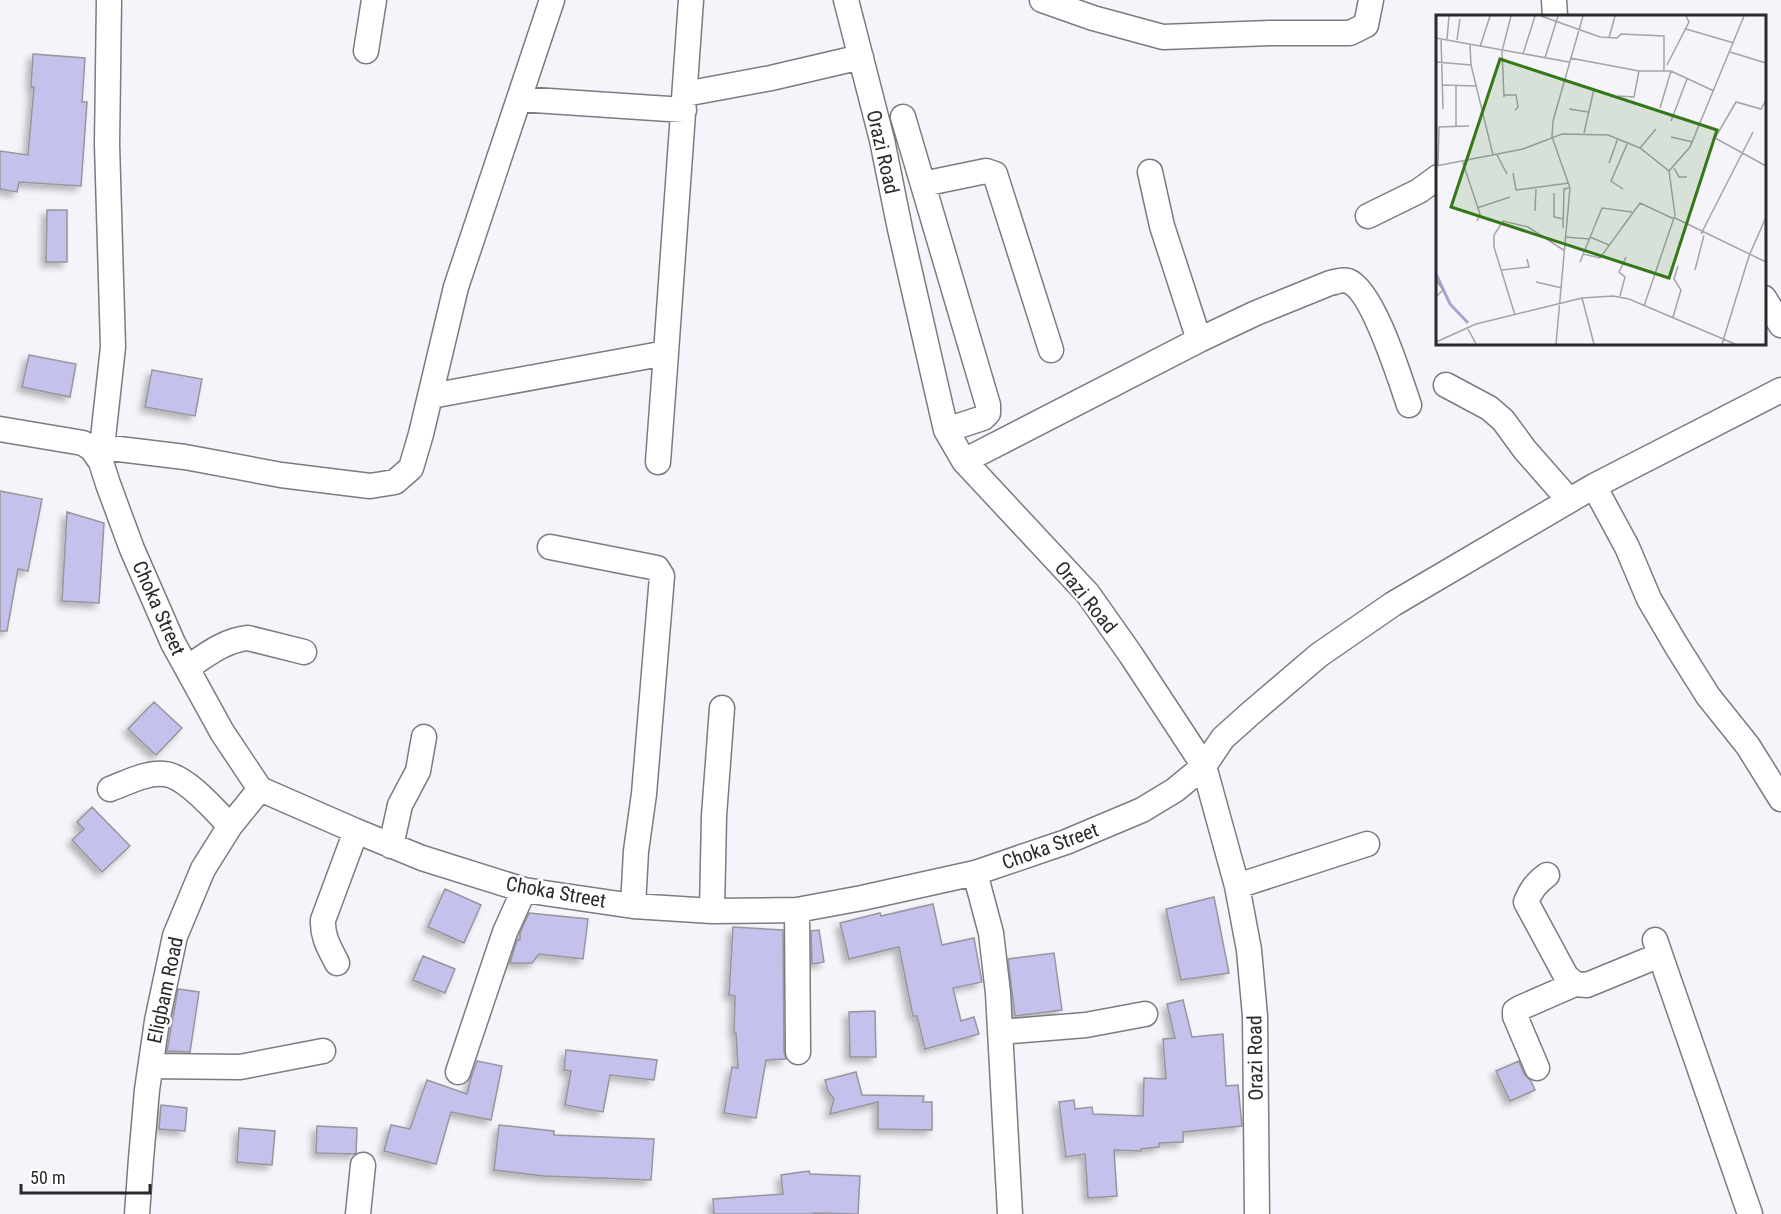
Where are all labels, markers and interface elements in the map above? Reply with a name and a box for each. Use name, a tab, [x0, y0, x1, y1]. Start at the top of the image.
inset map	[1436, 15, 1766, 345]
street label: Orazi Road	[862, 108, 904, 196]
street label: Orazi Road	[1050, 556, 1122, 638]
street label: Choka Street	[127, 557, 191, 659]
street label: Choka Street	[998, 817, 1102, 875]
street label: Choka Street	[504, 871, 608, 913]
street label: Eligbam Road	[142, 935, 188, 1045]
street label: Orazi Road	[1242, 1015, 1268, 1101]
scale bar	[21, 1157, 150, 1195]
text: 50 m	[30, 1167, 65, 1188]

